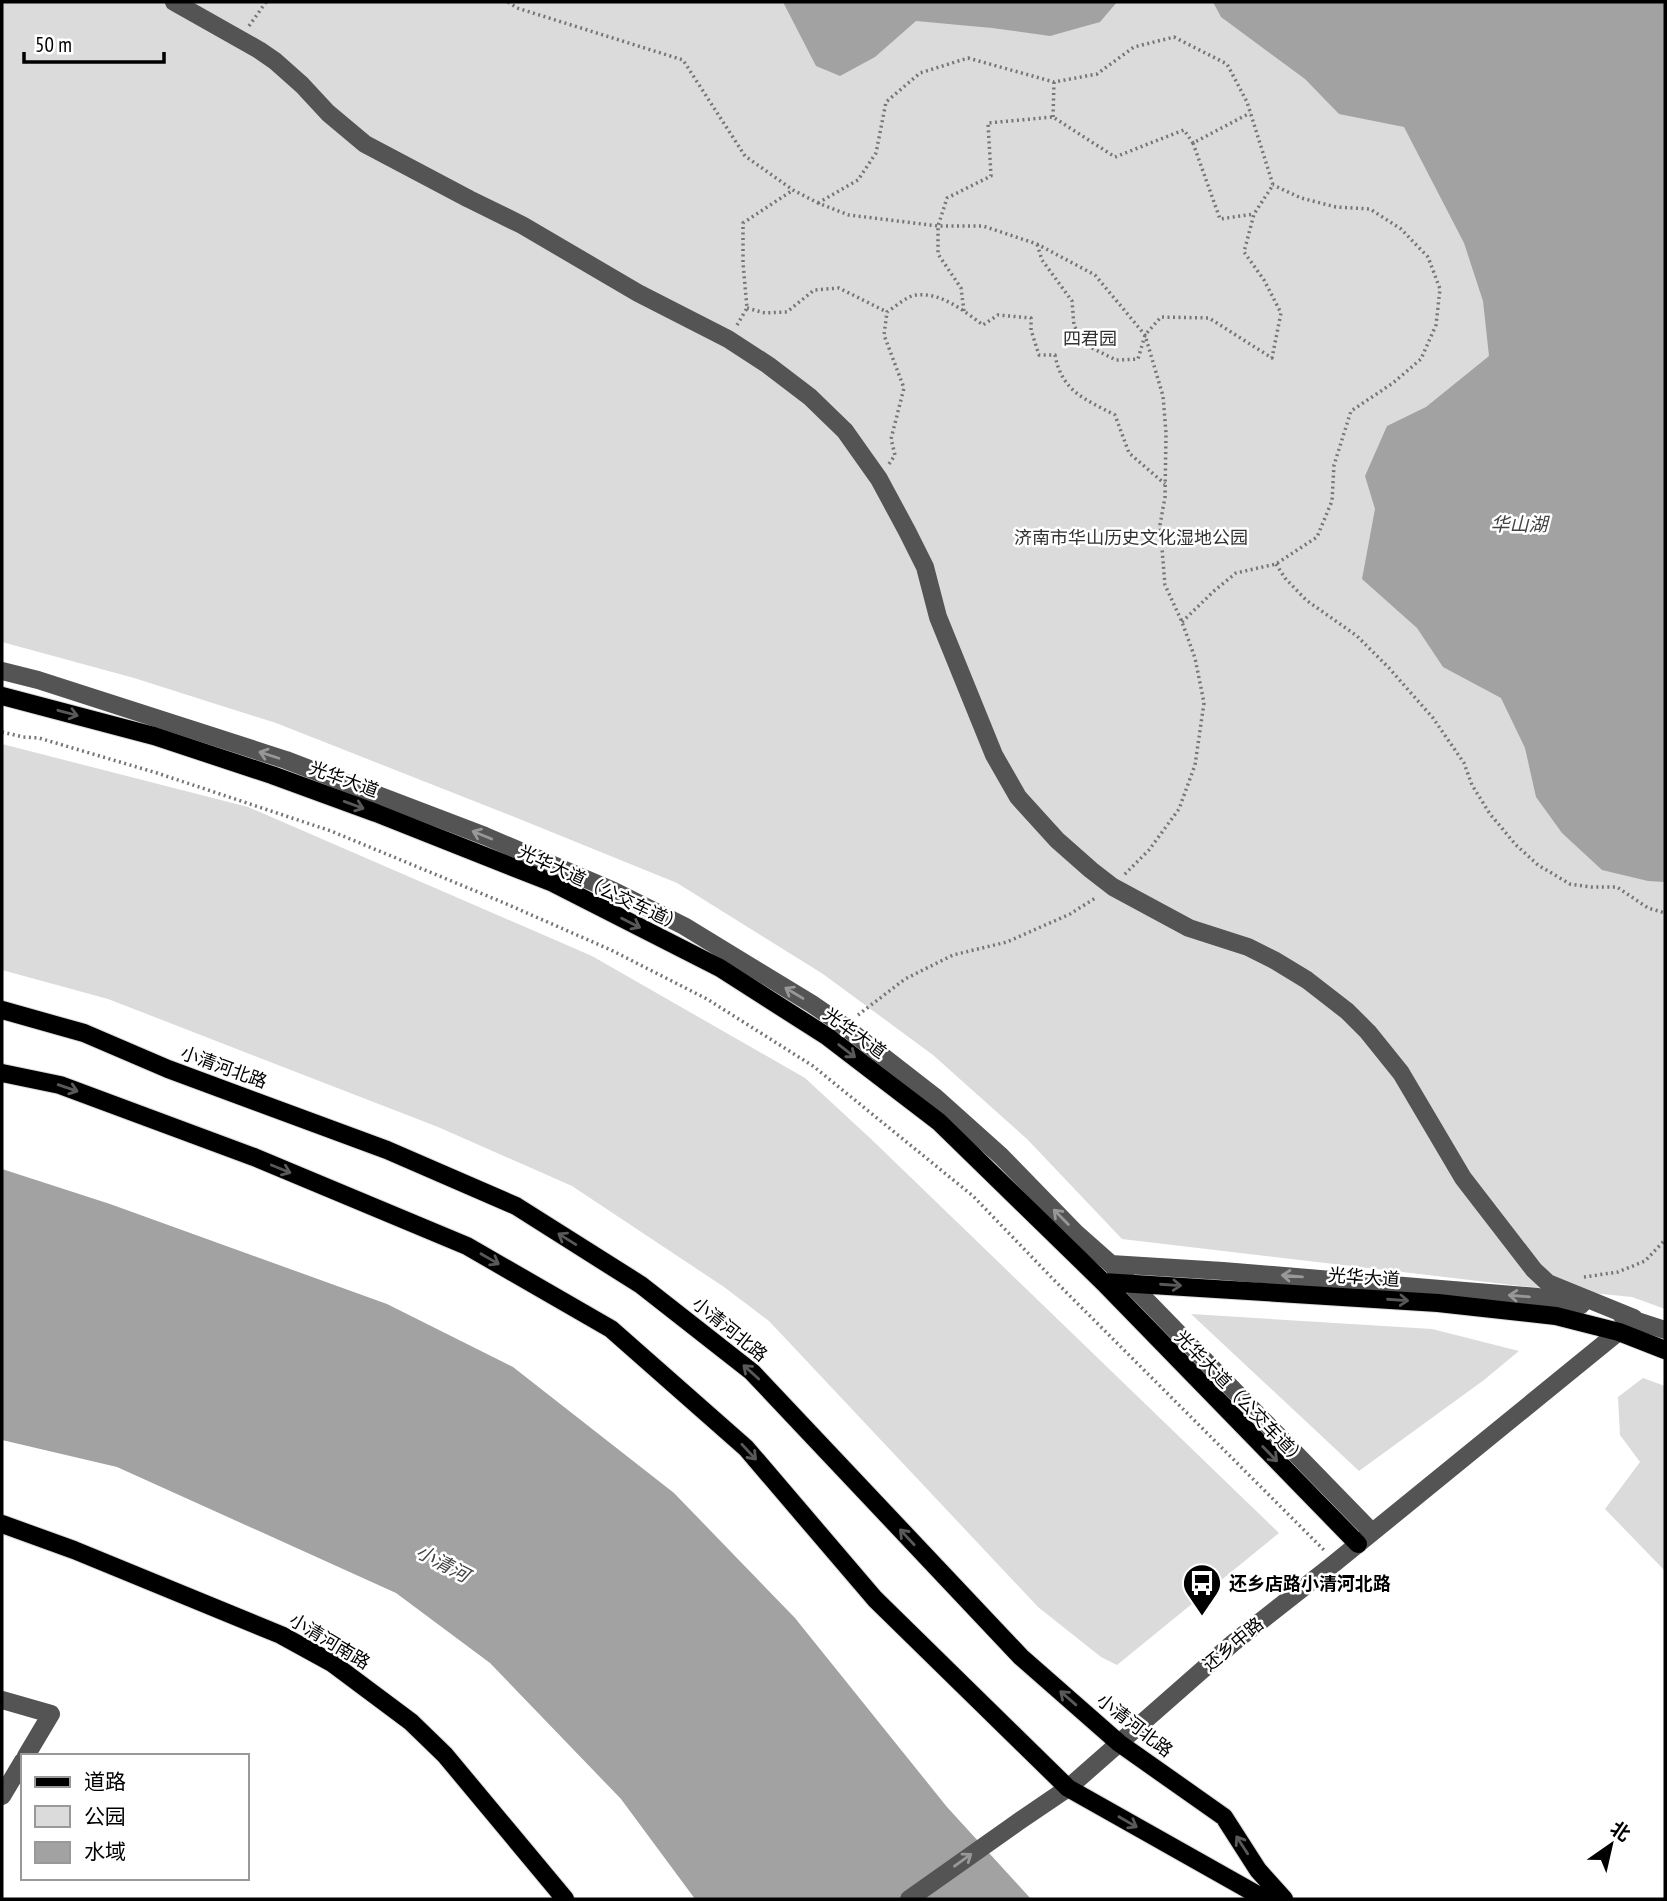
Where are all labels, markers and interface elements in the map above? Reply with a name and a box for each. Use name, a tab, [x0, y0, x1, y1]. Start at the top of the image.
scale bar	[24, 21, 164, 65]
text: 50 m	[35, 31, 72, 58]
park label: 四君园	[1063, 327, 1117, 350]
water label: 华山湖	[1490, 512, 1550, 536]
park label: 济南市华山历史文化湿地公园	[1014, 526, 1248, 549]
one-way arrow	[56, 707, 79, 720]
one-way arrow	[259, 747, 281, 760]
street label: 光华大道	[306, 756, 382, 802]
one-way arrow	[343, 800, 365, 812]
one-way arrow	[472, 827, 493, 840]
street label: 光华大道（公交车道）	[515, 840, 687, 936]
one-way arrow	[620, 916, 641, 930]
one-way arrow	[784, 985, 804, 999]
street label: 光华大道	[819, 1003, 891, 1063]
street label: 小清河北路	[178, 1041, 270, 1093]
one-way arrow	[837, 1044, 856, 1059]
one-way arrow	[57, 1083, 79, 1095]
one-way arrow	[270, 1163, 291, 1176]
one-way arrow	[1052, 1209, 1069, 1226]
one-way arrow	[558, 1231, 577, 1246]
one-way arrow	[479, 1252, 499, 1266]
street label: 光华大道	[1327, 1263, 1401, 1291]
one-way arrow	[1281, 1269, 1304, 1282]
one-way arrow	[1159, 1279, 1182, 1292]
one-way arrow	[1508, 1289, 1531, 1302]
street label: 小清河北路	[688, 1292, 772, 1366]
one-way arrow	[1386, 1294, 1409, 1307]
street label: 光华大道（公交车道）	[1170, 1325, 1312, 1471]
one-way arrow	[743, 1364, 760, 1381]
one-way arrow	[741, 1443, 758, 1460]
one-way arrow	[1261, 1445, 1278, 1462]
one-way arrow	[899, 1529, 916, 1546]
water label: 小清河	[412, 1539, 477, 1589]
bus stop icon: 还乡店路小清河北路	[1181, 1562, 1223, 1617]
place label: 还乡店路小清河北路	[1229, 1572, 1391, 1595]
street label: 小清河南路	[286, 1608, 374, 1674]
street label: 还乡中路	[1198, 1612, 1268, 1676]
street label: 小清河北路	[1092, 1688, 1178, 1762]
one-way arrow	[1059, 1690, 1077, 1706]
legend	[21, 1754, 248, 1880]
text: 道路	[84, 1768, 126, 1795]
text: 公园	[84, 1803, 126, 1830]
north arrow	[1576, 1810, 1646, 1880]
one-way arrow	[1117, 1815, 1137, 1829]
text: 北	[1606, 1816, 1635, 1846]
one-way arrow	[1235, 1836, 1249, 1856]
text: 水域	[84, 1838, 126, 1865]
one-way arrow	[953, 1853, 972, 1868]

